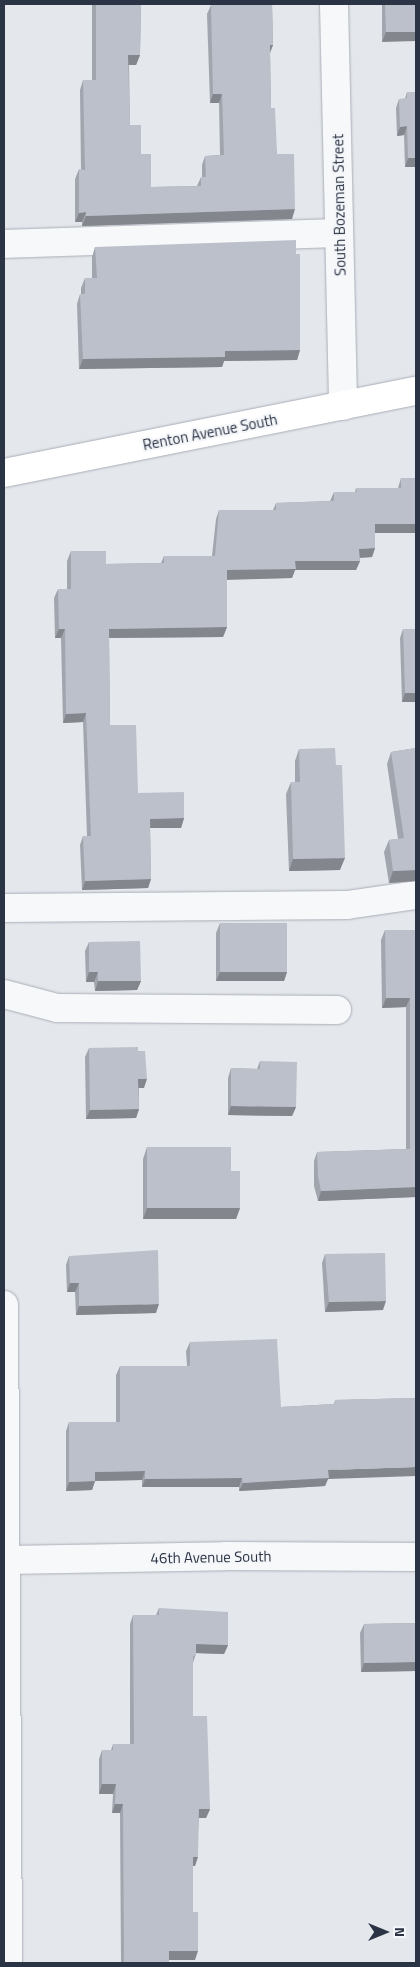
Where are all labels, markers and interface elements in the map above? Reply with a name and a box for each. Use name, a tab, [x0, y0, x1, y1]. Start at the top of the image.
street label: South Bozeman Street	[329, 134, 349, 276]
street label: Renton Avenue South	[141, 410, 279, 454]
street label: 46th Avenue South	[150, 1547, 272, 1567]
north arrow	[360, 1907, 410, 1957]
text: N	[390, 1927, 411, 1937]

